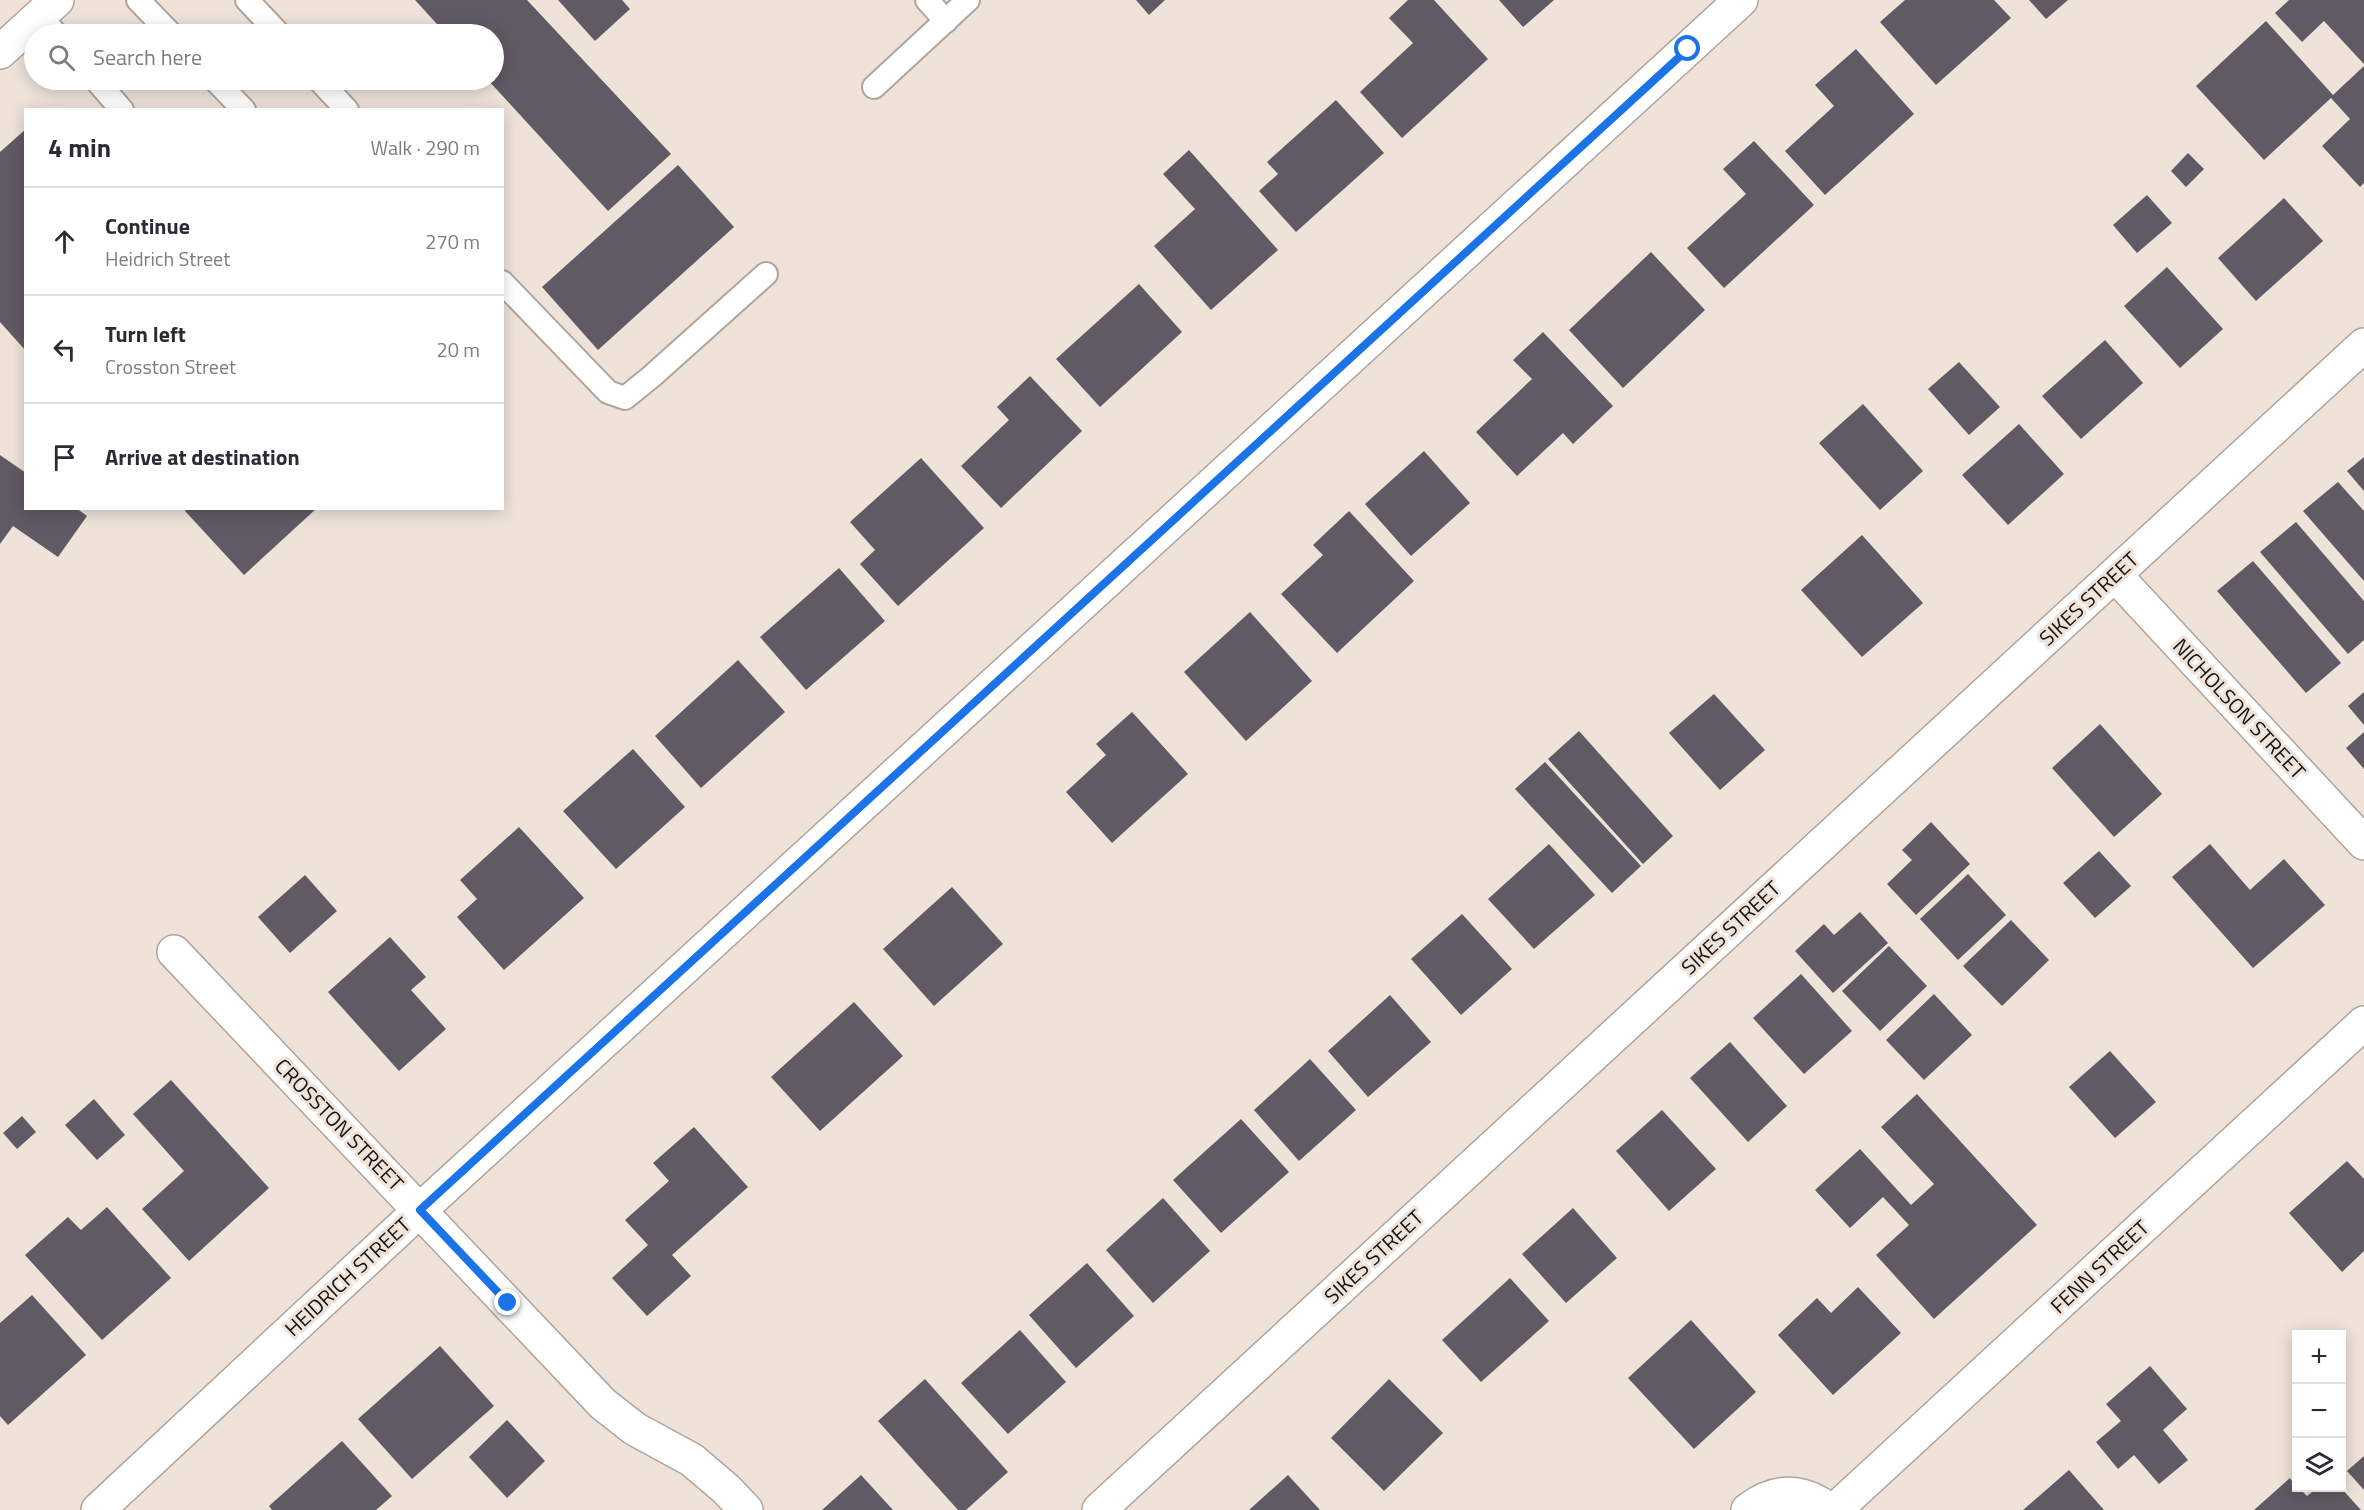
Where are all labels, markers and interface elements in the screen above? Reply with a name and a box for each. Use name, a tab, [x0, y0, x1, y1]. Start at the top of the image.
search box	[24, 24, 504, 90]
route start	[1674, 35, 1700, 61]
text: Search here	[93, 40, 202, 74]
icon: search	[45, 41, 78, 74]
text: 4 min	[48, 128, 111, 167]
text: Walk · 290 m	[371, 132, 480, 163]
text: Continue	[105, 209, 190, 243]
icon: ahead	[48, 225, 81, 258]
text: 270 m	[425, 226, 480, 257]
text: Heidrich Street	[105, 243, 230, 274]
text: Turn left	[105, 317, 186, 351]
icon: left	[48, 333, 81, 366]
text: 20 m	[436, 334, 480, 365]
text: Crosston Street	[105, 351, 236, 382]
text: Arrive at destination	[105, 440, 300, 474]
icon: arrive	[48, 441, 81, 474]
street label: SIKES STREET	[2031, 544, 2145, 653]
street label: NICHOLSON STREET	[2166, 631, 2314, 786]
street label: SIKES STREET	[1673, 873, 1787, 982]
street label: CROSSTON STREET	[268, 1051, 412, 1198]
street label: SIKES STREET	[1316, 1202, 1430, 1311]
street label: HEIDRICH STREET	[277, 1209, 418, 1343]
street label: FENN STREET	[2043, 1212, 2156, 1321]
route end	[494, 1289, 520, 1315]
map controls	[2292, 1330, 2346, 1492]
button: +	[2292, 1330, 2346, 1384]
button: −	[2292, 1384, 2346, 1438]
button: layers	[2292, 1438, 2346, 1492]

